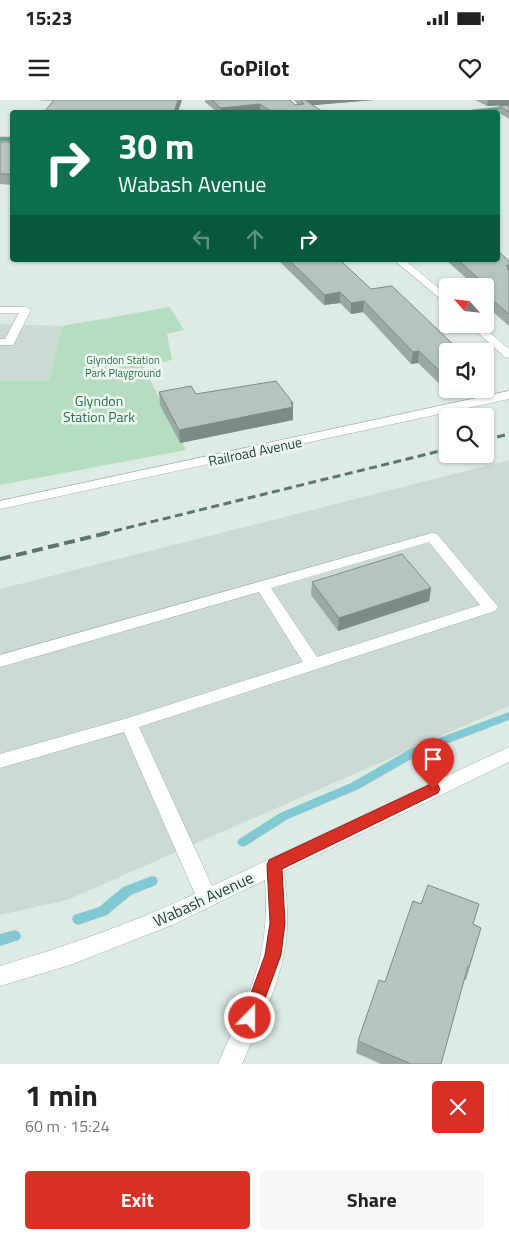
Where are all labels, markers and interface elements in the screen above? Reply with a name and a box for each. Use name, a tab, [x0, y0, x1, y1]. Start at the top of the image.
text: 15:23	[25, 3, 72, 32]
text: GoPilot	[220, 51, 289, 85]
icon: menu	[25, 54, 53, 82]
icon: heart	[456, 54, 484, 82]
text: 30 m	[118, 119, 194, 173]
icon: right	[35, 130, 100, 195]
text: Wabash Avenue	[118, 167, 266, 201]
icon: left	[188, 225, 216, 253]
icon: ahead	[241, 225, 269, 253]
icon: right	[294, 225, 322, 253]
north arrow	[439, 278, 494, 332]
map controls	[439, 278, 494, 463]
button: sound	[439, 343, 494, 398]
park label: Glyndon Station Park Playground	[85, 352, 161, 381]
park label: Glyndon Station Park	[63, 390, 135, 427]
button: search	[439, 408, 494, 463]
street label: Railroad Avenue	[206, 431, 304, 471]
pin	[412, 738, 454, 789]
icon: arrive	[419, 745, 447, 773]
street label: Wabash Avenue	[149, 865, 257, 933]
position arrow	[223, 991, 275, 1043]
text: 1 min	[25, 1072, 98, 1118]
button: close	[432, 1081, 484, 1133]
text: 60 m · 15:24	[25, 1114, 110, 1138]
button: Exit	[25, 1171, 250, 1229]
button: Share	[260, 1171, 484, 1229]

